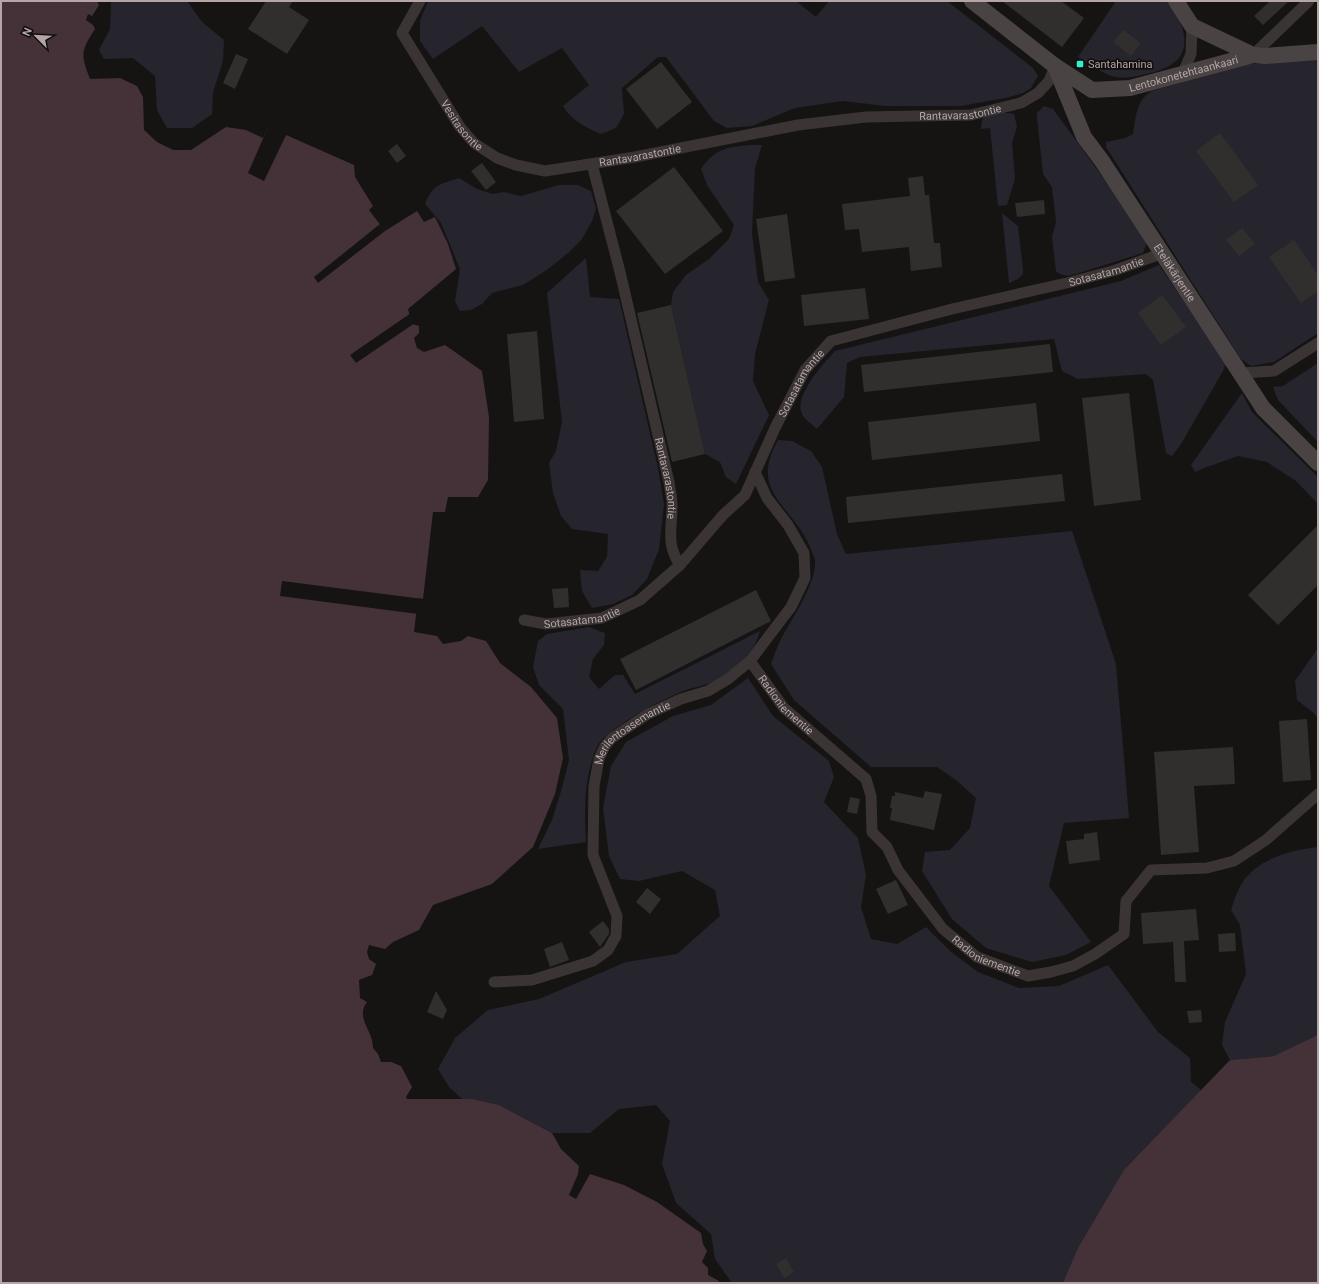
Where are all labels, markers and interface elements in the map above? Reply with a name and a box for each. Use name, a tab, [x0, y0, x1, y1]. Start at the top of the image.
north arrow	[16, 16, 56, 56]
text: N	[20, 26, 35, 38]
street label: Lentokonetehtaankaari	[1127, 53, 1240, 95]
place label: Santahamina	[1088, 58, 1153, 71]
marker: Santahamina	[1075, 59, 1085, 69]
street label: Vesitasontie	[438, 98, 485, 153]
street label: Rantavarastontie	[919, 101, 1003, 122]
street label: Rantavarastontie	[598, 142, 682, 169]
street label: Eteläkärjentie	[1151, 241, 1198, 304]
street label: Sotasatamantie	[1067, 254, 1145, 289]
street label: Sotasatamantie	[775, 347, 827, 419]
street label: Rantavarastontie	[652, 436, 679, 520]
street label: Sotasatamantie	[543, 604, 622, 631]
street label: Radioniementie	[756, 672, 816, 737]
street label: Merilentoasemantie	[592, 698, 673, 766]
street label: Radioniementie	[949, 933, 1022, 979]

